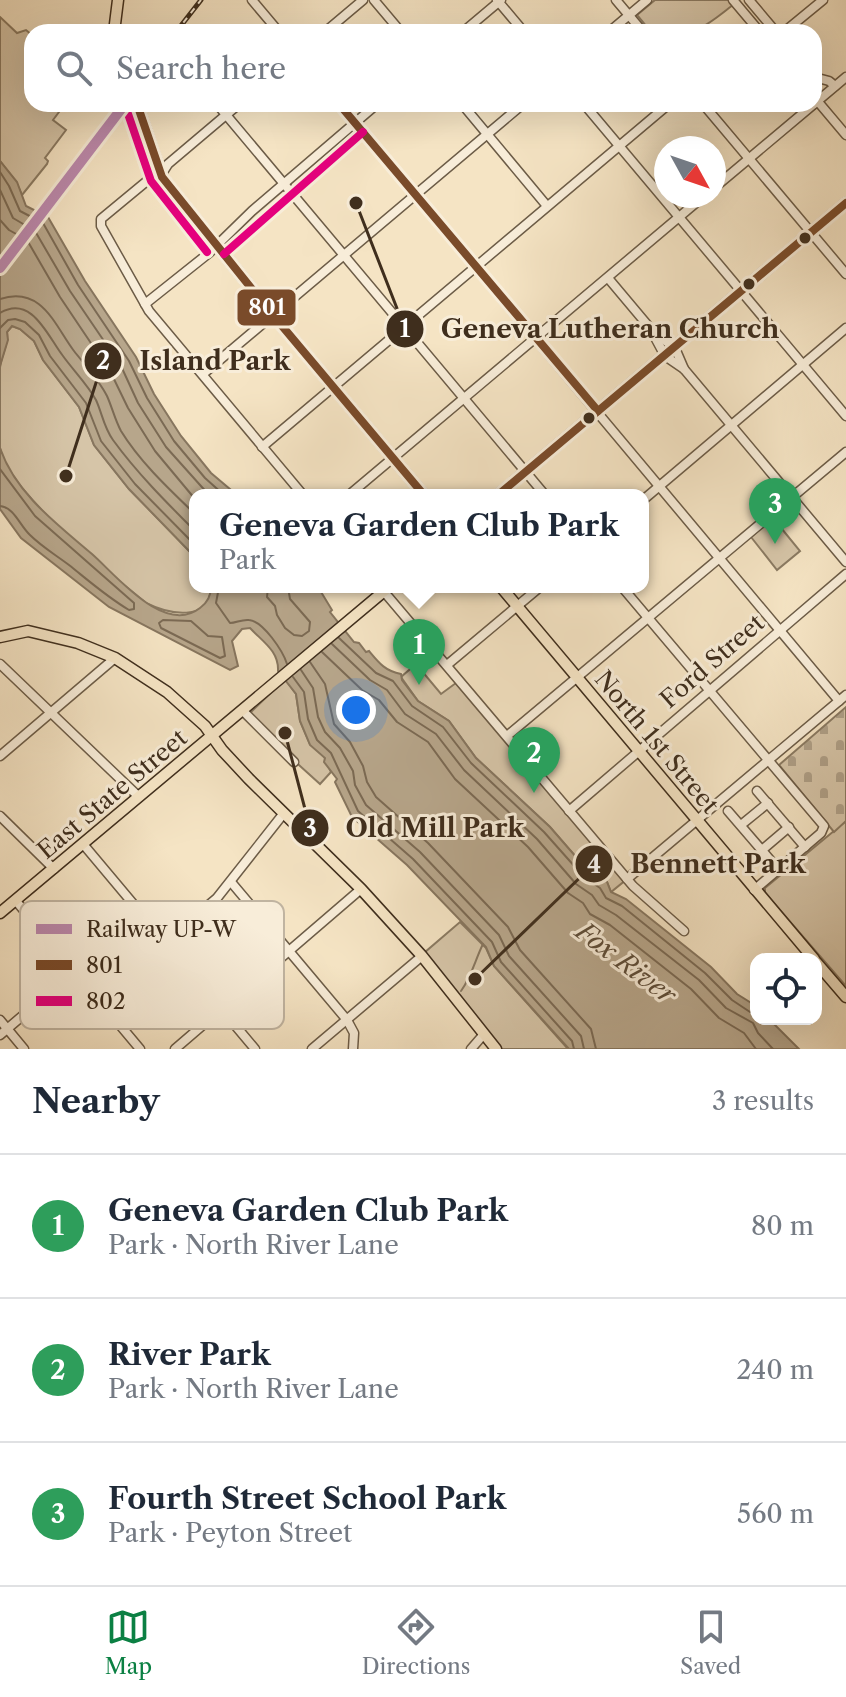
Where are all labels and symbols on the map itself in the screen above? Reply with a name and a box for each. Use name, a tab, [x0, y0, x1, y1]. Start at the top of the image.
north arrow	[654, 136, 726, 208]
unlabelled marker	[797, 230, 813, 246]
unlabelled marker	[741, 276, 757, 292]
line badge: 801	[236, 288, 297, 327]
text: 801	[248, 294, 286, 321]
callout: Geneva Lutheran Church	[385, 304, 795, 354]
text: Geneva Lutheran Church	[441, 313, 779, 345]
text: 1	[400, 314, 411, 343]
callout: Island Park	[83, 336, 306, 386]
text: Island Park	[140, 345, 291, 377]
text: 2	[96, 346, 110, 375]
unlabelled marker	[581, 410, 597, 426]
pin: 3	[749, 478, 801, 544]
street label: Ford Street	[654, 608, 770, 714]
pin: 1	[393, 619, 445, 685]
street label: North 1st Street	[589, 665, 725, 820]
your location	[336, 690, 376, 730]
street label: East State Street	[31, 723, 193, 865]
pin: 2	[508, 727, 560, 793]
callout: Old Mill Park	[290, 803, 541, 853]
text: Old Mill Park	[346, 812, 525, 844]
text: 3	[303, 814, 317, 843]
callout: Bennett Park	[574, 839, 822, 889]
text: Bennett Park	[630, 848, 807, 880]
text: 4	[587, 850, 601, 879]
legend	[20, 901, 284, 1029]
water label: Fox River	[568, 914, 684, 1012]
text: Railway UP-W	[86, 916, 237, 943]
text: 801	[86, 952, 122, 979]
text: 802	[86, 988, 126, 1015]

